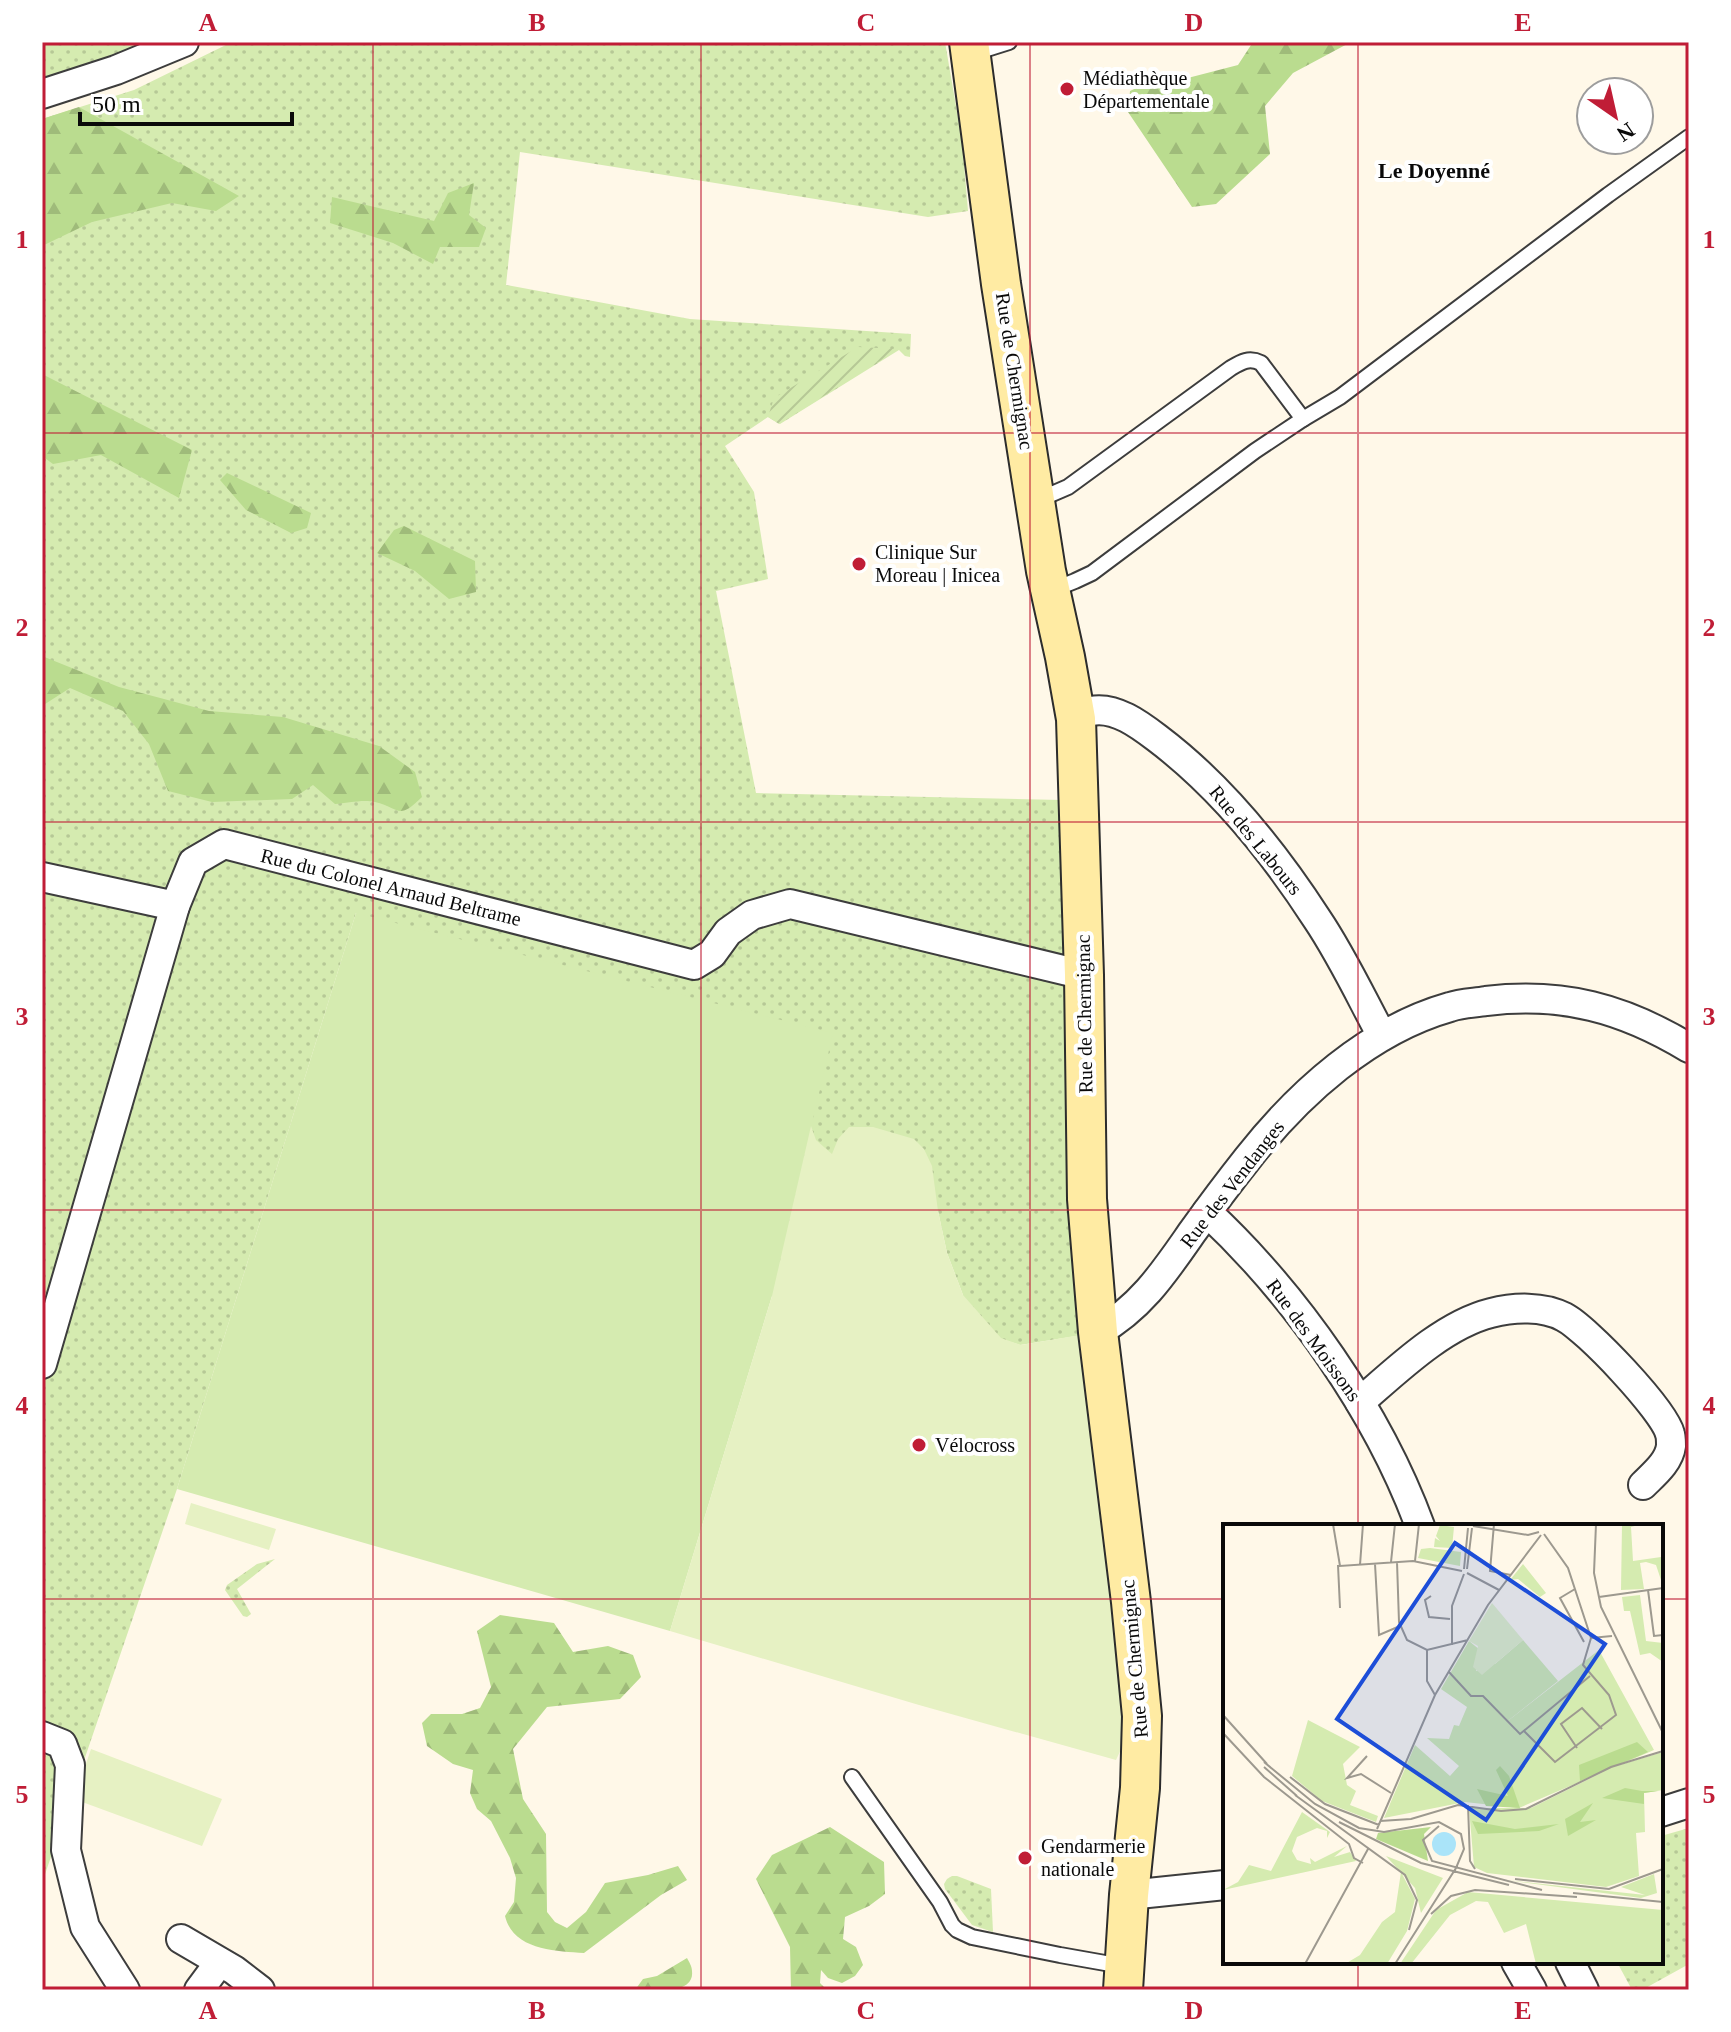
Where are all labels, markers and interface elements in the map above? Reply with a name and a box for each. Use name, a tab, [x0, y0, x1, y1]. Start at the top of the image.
text: A	[199, 8, 218, 37]
text: B	[528, 8, 546, 37]
text: C	[857, 8, 875, 37]
text: D	[1185, 8, 1203, 37]
text: E	[1514, 8, 1532, 37]
place label: Médiathèque Départementale	[1083, 67, 1210, 113]
scale bar	[80, 76, 292, 126]
north arrow	[1575, 76, 1655, 156]
marker: Médiathèque Départementale	[1058, 80, 1076, 98]
text: 50 m	[92, 91, 141, 117]
text: N	[1612, 117, 1639, 147]
district label: Le Doyenné	[1378, 158, 1490, 183]
text: 1	[16, 225, 29, 254]
text: 1	[1703, 225, 1716, 254]
street label: Rue de Chermignac	[991, 291, 1038, 451]
place label: Clinique Sur Moreau | Inicea	[875, 541, 1000, 587]
marker: Clinique Sur Moreau | Inicea	[850, 555, 868, 573]
text: 2	[16, 613, 29, 642]
text: 2	[1703, 613, 1716, 642]
street label: Rue des Labours	[1205, 781, 1307, 899]
street label: Rue du Colonel Arnaud Beltrame	[258, 844, 524, 930]
street label: Rue de Chermignac	[1072, 934, 1097, 1094]
text: 3	[16, 1002, 29, 1031]
text: 3	[1703, 1002, 1716, 1031]
street label: Rue des Vendanges	[1176, 1116, 1289, 1253]
street label: Rue des Moissons	[1262, 1275, 1366, 1406]
text: 4	[16, 1391, 29, 1420]
text: 4	[1703, 1391, 1716, 1420]
place label: Vélocross	[935, 1434, 1015, 1456]
marker: Vélocross	[910, 1436, 928, 1454]
inset map	[1223, 1524, 1663, 1964]
street label: Rue de Chermignac	[1116, 1579, 1153, 1739]
text: 5	[16, 1780, 29, 1809]
text: 5	[1703, 1780, 1716, 1809]
place label: Gendarmerie nationale	[1041, 1835, 1146, 1880]
marker: Gendarmerie nationale	[1016, 1849, 1034, 1867]
text: A	[199, 1996, 218, 2025]
text: B	[528, 1996, 546, 2025]
text: C	[857, 1996, 875, 2025]
text: D	[1185, 1996, 1203, 2025]
text: E	[1514, 1996, 1532, 2025]

